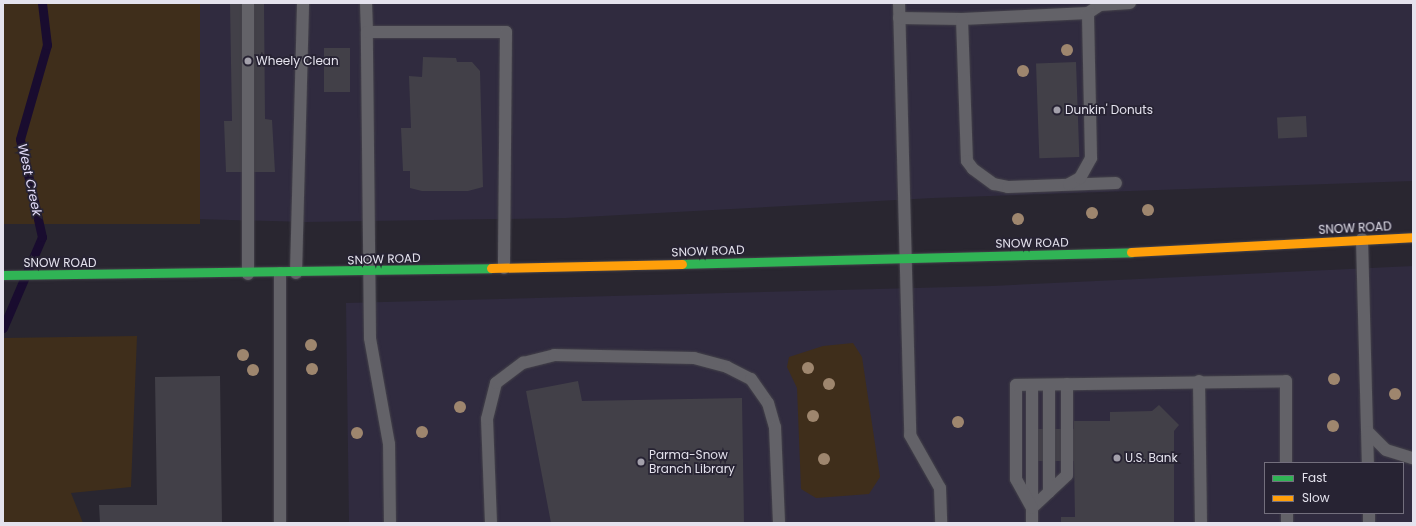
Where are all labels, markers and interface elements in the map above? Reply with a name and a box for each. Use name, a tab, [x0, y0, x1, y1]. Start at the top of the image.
place label: Wheely Clean	[256, 54, 339, 68]
marker: Wheely Clean	[243, 56, 253, 66]
place label: Dunkin' Donuts	[1065, 103, 1153, 117]
marker: Dunkin' Donuts	[1052, 105, 1062, 115]
water label: West Creek	[14, 142, 44, 218]
street label: SNOW ROAD	[1318, 219, 1392, 237]
street label: SNOW ROAD	[995, 235, 1069, 251]
street label: SNOW ROAD	[671, 243, 745, 259]
street label: SNOW ROAD	[347, 251, 421, 267]
street label: SNOW ROAD	[23, 256, 97, 270]
place label: Parma-Snow Branch Library	[649, 448, 735, 476]
place label: U.S. Bank	[1125, 451, 1178, 465]
marker: U.S. Bank	[1112, 453, 1122, 463]
marker: Parma-Snow Branch Library	[636, 457, 646, 467]
legend	[1264, 462, 1404, 514]
text: Fast	[1302, 469, 1327, 486]
text: Slow	[1302, 489, 1330, 506]

